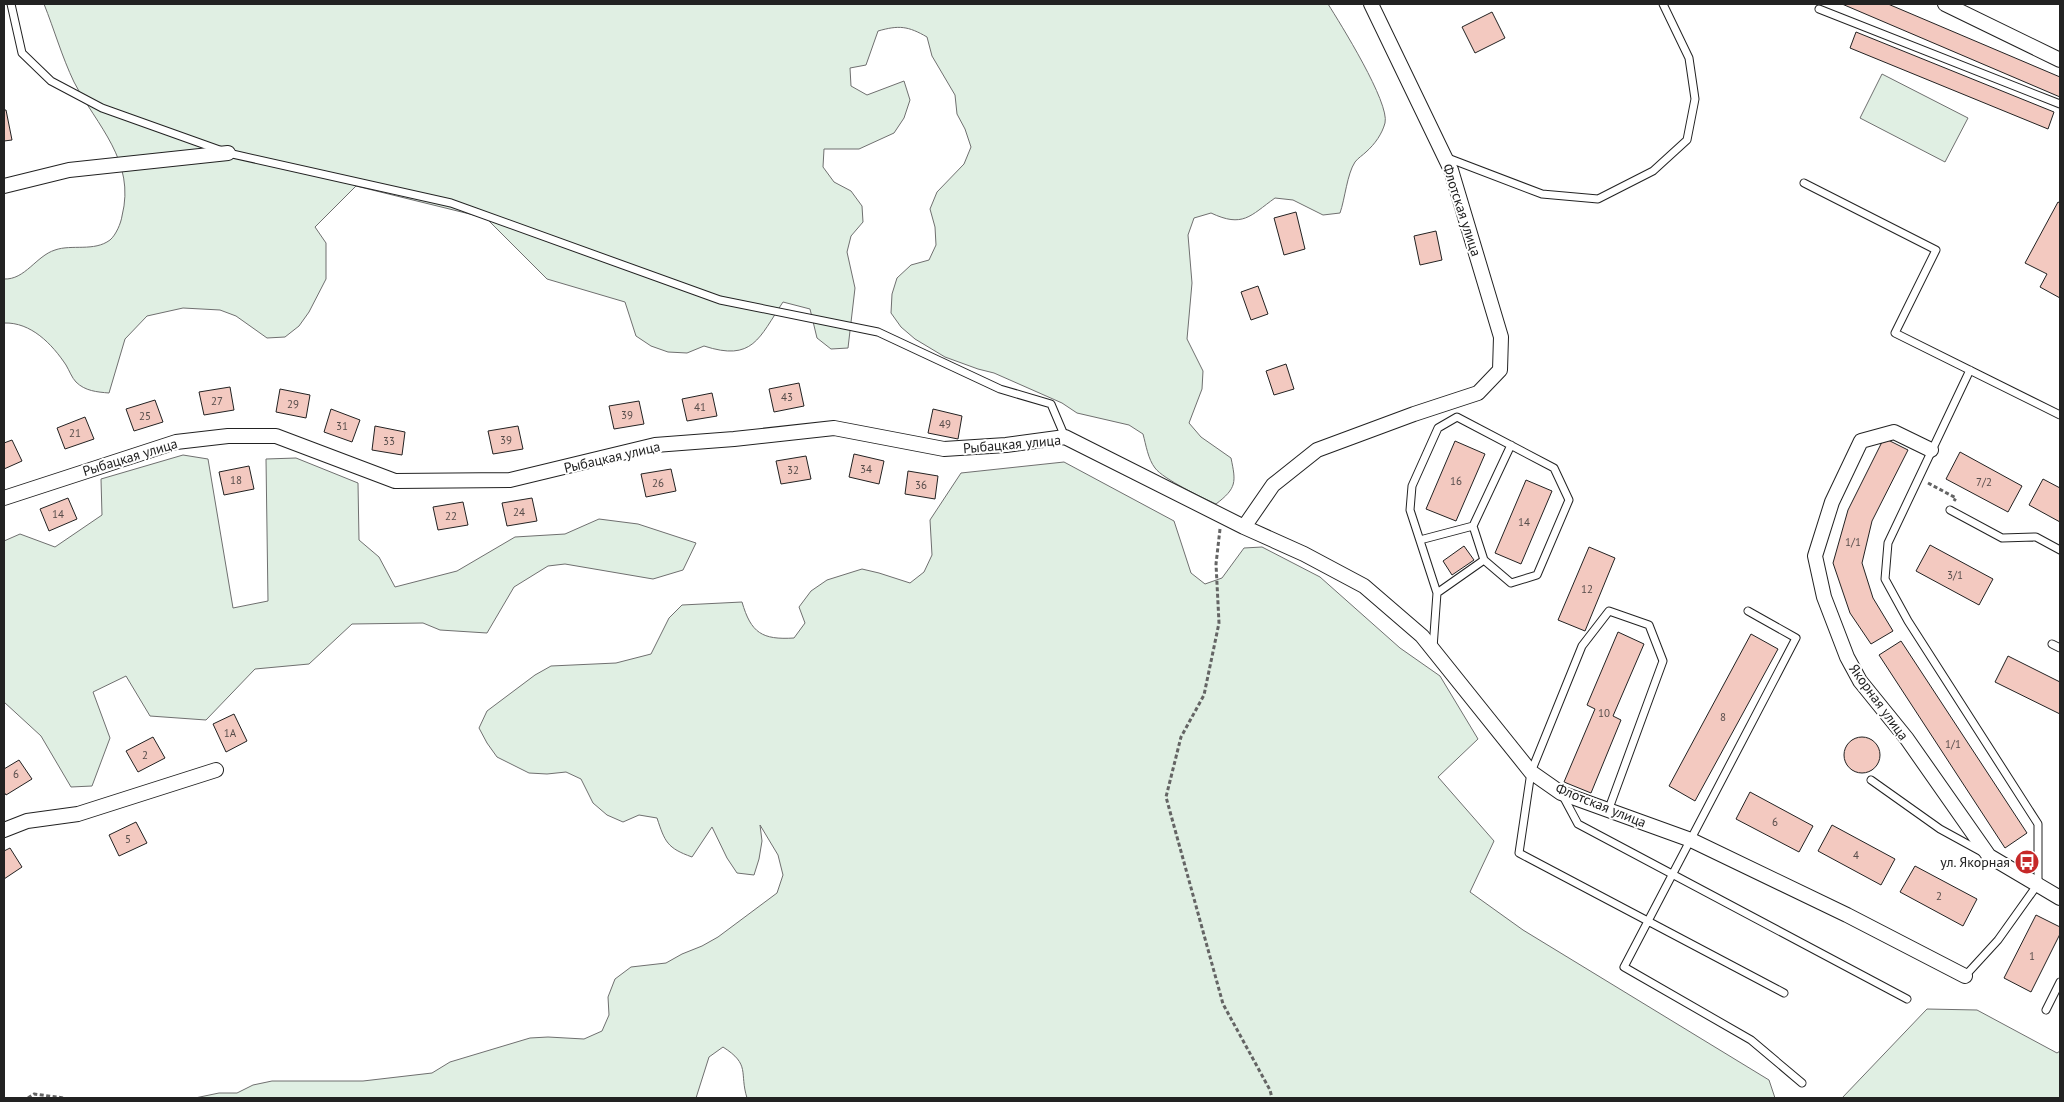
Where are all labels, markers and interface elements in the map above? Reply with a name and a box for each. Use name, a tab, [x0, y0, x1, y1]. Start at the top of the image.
street label: Флотская улица	[1439, 162, 1485, 259]
house number: 43	[781, 390, 793, 404]
house number: 27	[211, 394, 223, 408]
house number: 29	[287, 397, 299, 411]
house number: 41	[694, 400, 706, 414]
house number: 39	[621, 408, 633, 422]
house number: 25	[139, 409, 151, 423]
house number: 49	[939, 417, 951, 431]
house number: 31	[336, 419, 348, 433]
house number: 21	[69, 426, 81, 440]
street label: Рыбацкая улица	[962, 431, 1062, 457]
house number: 39	[500, 433, 512, 447]
street label: Рыбацкая улица	[80, 434, 180, 480]
house number: 33	[383, 434, 395, 448]
street label: Рыбацкая улица	[562, 437, 662, 477]
house number: 34	[860, 462, 872, 476]
house number: 32	[787, 463, 799, 477]
house number: 18	[230, 473, 242, 487]
house number: 16	[1450, 474, 1462, 488]
house number: 7/2	[1976, 475, 1992, 489]
house number: 26	[652, 476, 664, 490]
house number: 36	[915, 478, 927, 492]
house number: 24	[513, 505, 525, 519]
house number: 14	[52, 507, 64, 521]
house number: 22	[445, 509, 457, 523]
house number: 14	[1518, 515, 1530, 529]
house number: 1/1	[1845, 535, 1861, 549]
house number: 3/1	[1947, 568, 1963, 582]
house number: 12	[1581, 582, 1593, 596]
street label: Якорная улица	[1845, 660, 1913, 744]
house number: 10	[1598, 706, 1610, 720]
house number: 8	[1720, 710, 1726, 724]
house number: 1А	[224, 726, 237, 740]
house number: 1/1	[1945, 737, 1961, 751]
house number: 2	[142, 748, 148, 762]
house number: 6	[13, 767, 19, 781]
street label: Флотская улица	[1553, 779, 1649, 831]
house number: 6	[1772, 815, 1778, 829]
house number: 5	[125, 832, 131, 846]
house number: 4	[1853, 848, 1859, 862]
bus stop icon: ул. Якорная	[2014, 849, 2040, 875]
place label: ул. Якорная	[1940, 853, 2010, 871]
house number: 2	[1936, 889, 1942, 903]
house number: 1	[2029, 949, 2035, 963]

